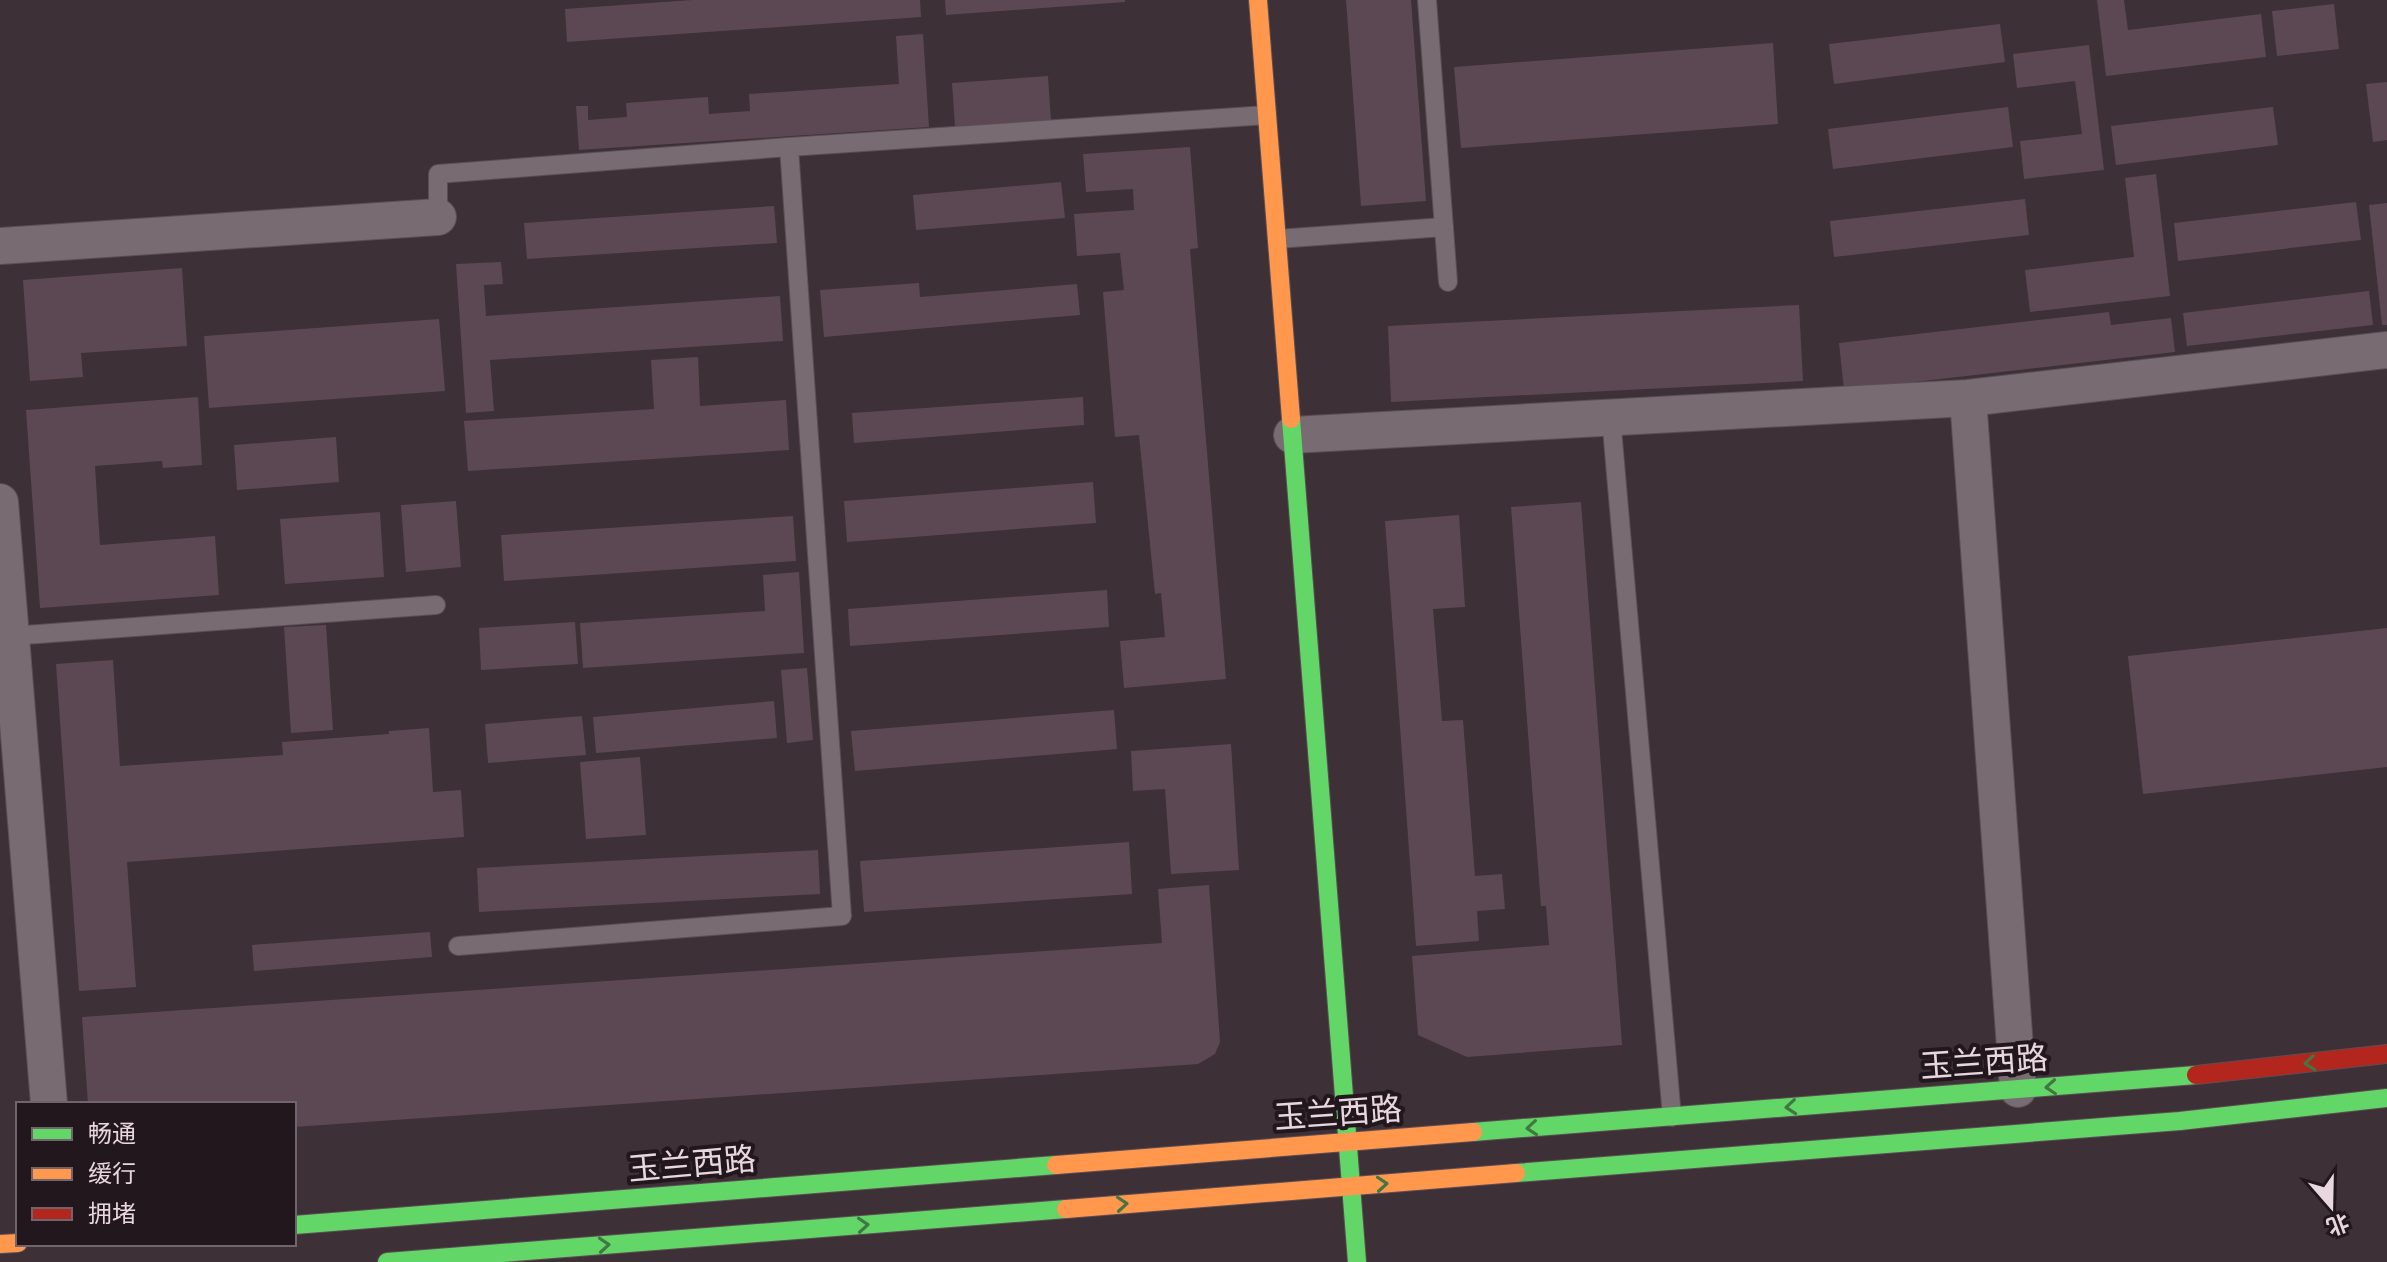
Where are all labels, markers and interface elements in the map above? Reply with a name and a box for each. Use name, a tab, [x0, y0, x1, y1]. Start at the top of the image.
street label: 玉兰西路	[1919, 1035, 2050, 1092]
one-way arrow	[2303, 1054, 2316, 1071]
one-way arrow	[2044, 1078, 2057, 1095]
street label: 玉兰西路	[1273, 1086, 1404, 1143]
one-way arrow	[1785, 1098, 1798, 1115]
legend	[16, 1102, 296, 1246]
text: 畅通	[88, 1117, 136, 1153]
one-way arrow	[1525, 1119, 1538, 1136]
street label: 玉兰西路	[626, 1136, 758, 1195]
text: 缓行	[88, 1157, 136, 1193]
north arrow	[2291, 1166, 2371, 1246]
one-way arrow	[1376, 1176, 1389, 1193]
one-way arrow	[1116, 1196, 1129, 1213]
text: 拥堵	[88, 1197, 136, 1233]
text: 北	[2321, 1204, 2353, 1243]
one-way arrow	[857, 1217, 870, 1234]
one-way arrow	[598, 1237, 611, 1254]

